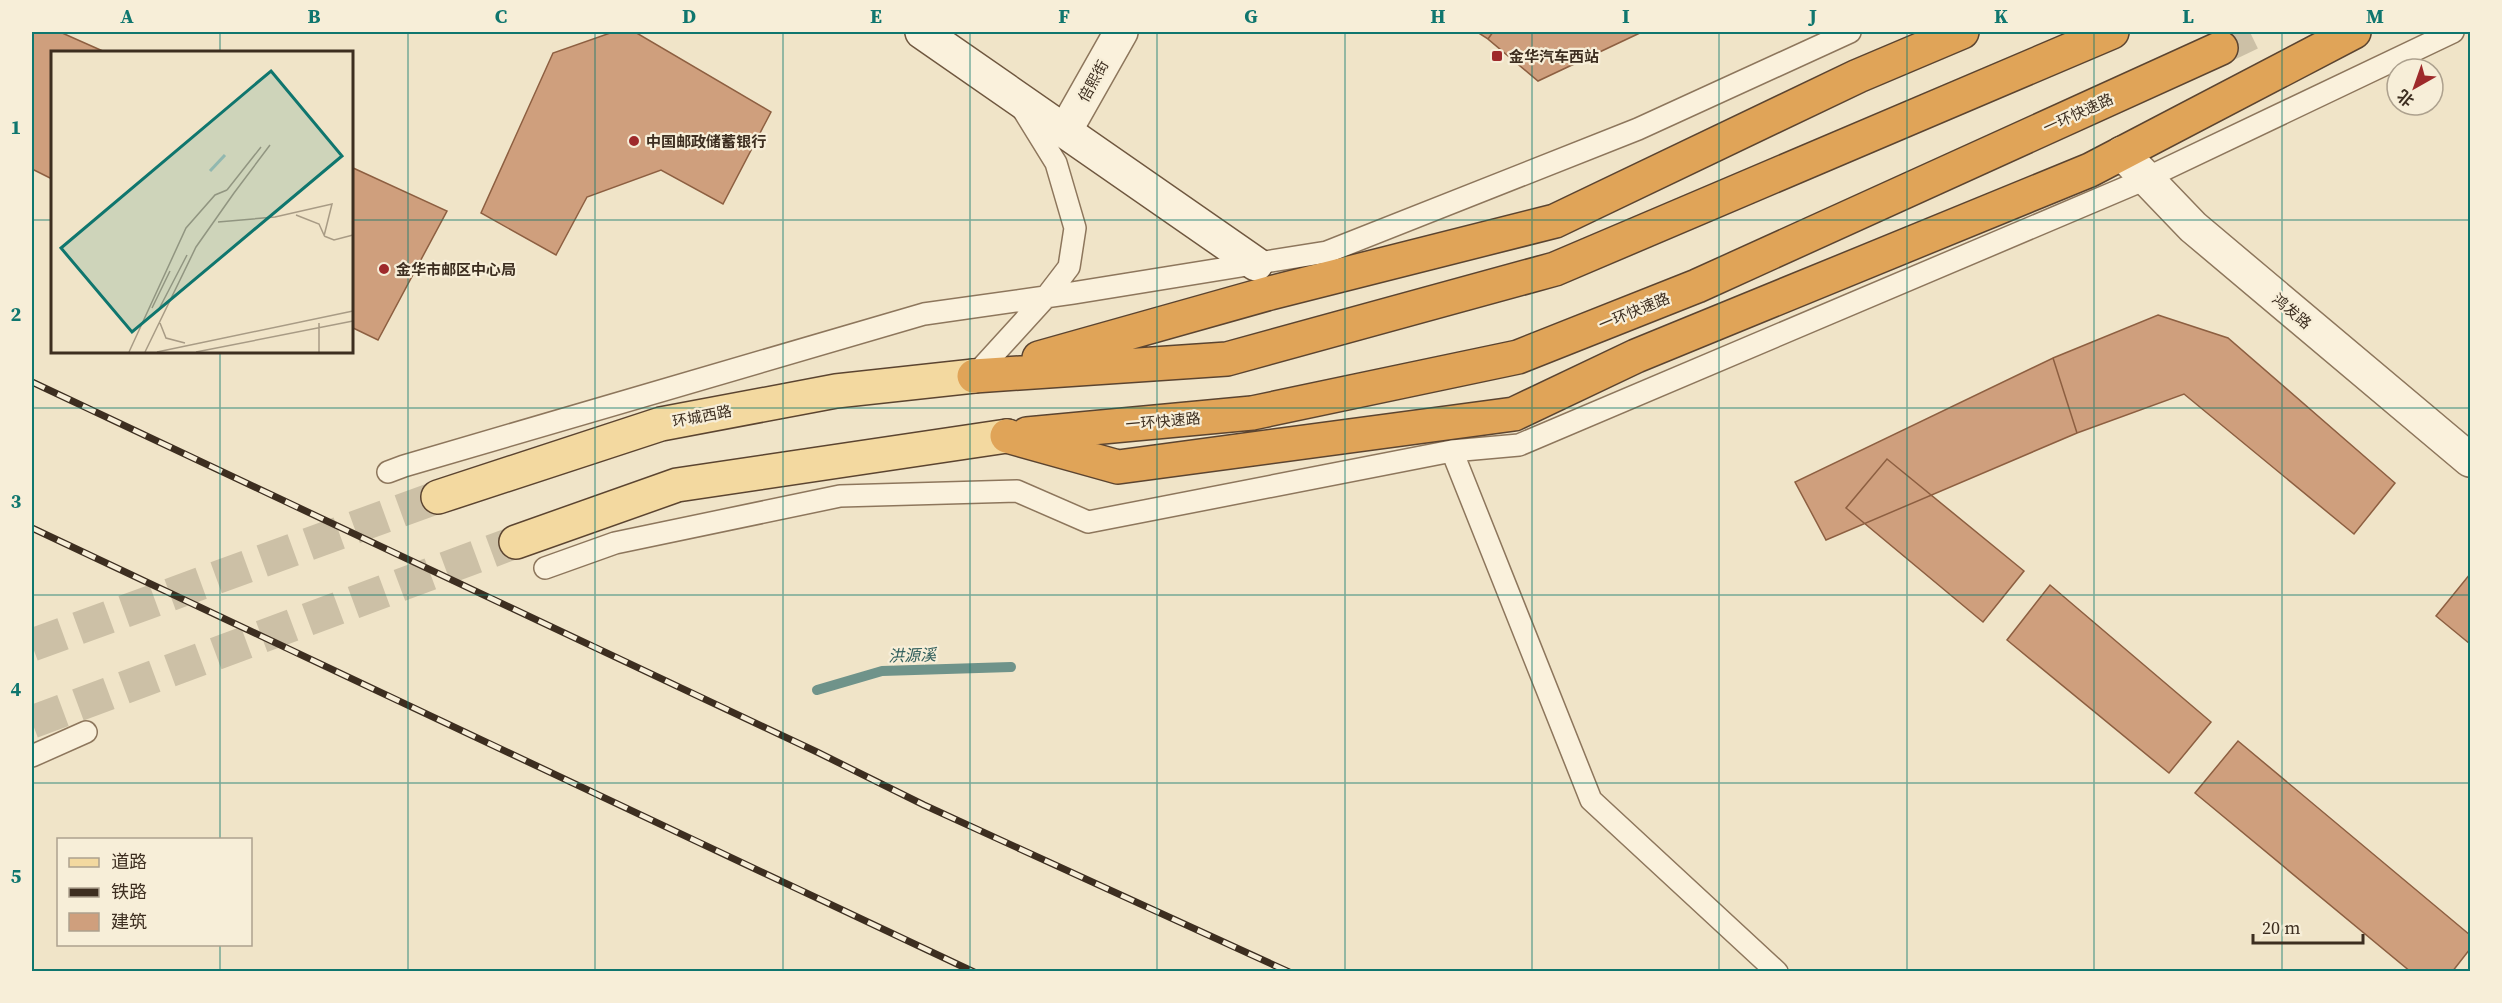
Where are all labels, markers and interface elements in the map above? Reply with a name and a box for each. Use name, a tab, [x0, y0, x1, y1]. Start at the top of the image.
text: A	[120, 2, 134, 30]
text: B	[307, 2, 321, 30]
text: C	[495, 2, 507, 30]
text: D	[682, 2, 696, 30]
text: E	[870, 2, 882, 30]
text: F	[1058, 2, 1070, 30]
text: G	[1244, 2, 1258, 30]
text: H	[1430, 2, 1446, 30]
text: I	[1622, 2, 1630, 30]
text: J	[1807, 2, 1817, 30]
text: K	[1994, 2, 2008, 30]
text: L	[2182, 2, 2194, 30]
text: M	[2366, 2, 2384, 30]
place label: 金华汽车西站	[1509, 46, 1599, 67]
marker: 金华汽车西站	[1490, 49, 1504, 63]
inset map	[51, 51, 352, 352]
street label: 倍熙街	[1073, 56, 1113, 106]
north arrow	[2385, 57, 2445, 117]
text: 北	[2392, 85, 2419, 112]
street label: 一环快速路	[2039, 88, 2117, 138]
text: 1	[11, 113, 21, 141]
place label: 中国邮政储蓄银行	[646, 131, 766, 152]
marker: 中国邮政储蓄银行	[627, 134, 641, 148]
place label: 金华市邮区中心局	[396, 259, 516, 280]
marker: 金华市邮区中心局	[377, 262, 391, 276]
street label: 一环快速路	[1595, 287, 1673, 335]
street label: 鸿发路	[2268, 288, 2316, 334]
text: 2	[11, 300, 22, 328]
street label: 环城西路	[671, 400, 733, 432]
street label: 一环快速路	[1125, 407, 1201, 435]
text: 3	[11, 487, 22, 515]
water label: 洪源溪	[888, 643, 938, 667]
text: 4	[11, 675, 22, 703]
legend	[57, 838, 252, 946]
text: 道路	[111, 849, 147, 874]
text: 5	[11, 862, 22, 890]
text: 铁路	[111, 879, 147, 904]
scale bar	[2253, 907, 2362, 945]
text: 建筑	[111, 909, 147, 934]
text: 20 m	[2262, 915, 2300, 940]

